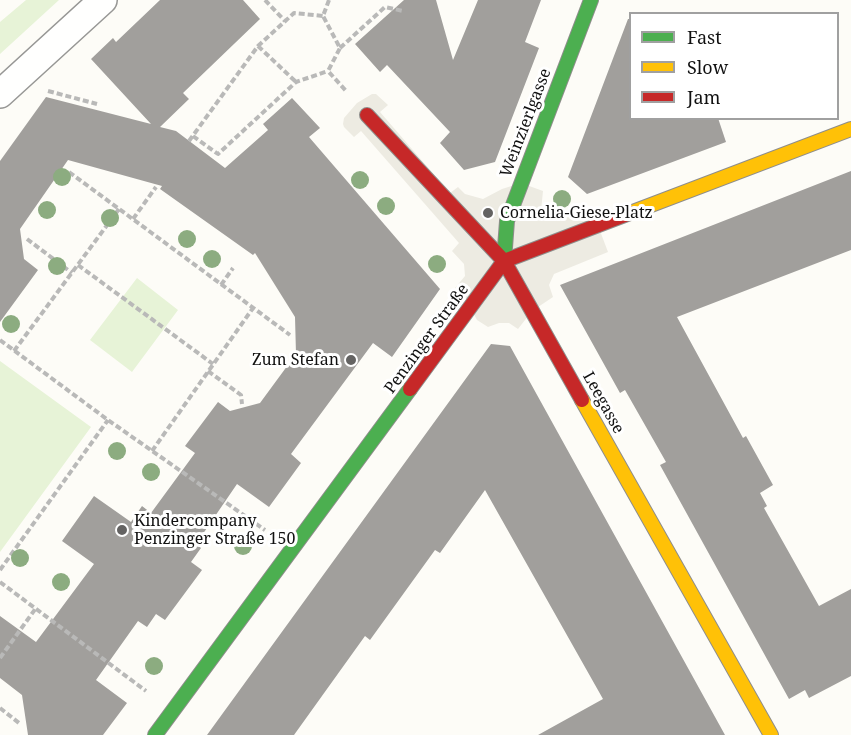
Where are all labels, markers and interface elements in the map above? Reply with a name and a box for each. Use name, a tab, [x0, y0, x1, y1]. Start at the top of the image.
legend	[629, 12, 839, 120]
text: Fast	[687, 25, 722, 49]
text: Slow	[687, 55, 728, 79]
street label: Weinzierlgasse	[496, 66, 556, 180]
text: Jam	[687, 85, 721, 109]
place label: Cornelia-Giese-Platz	[500, 203, 653, 223]
marker: Cornelia-Giese-Platz	[481, 206, 495, 220]
street label: Penzinger Straße	[381, 281, 473, 397]
place label: Zum Stefan	[252, 350, 339, 370]
marker: Zum Stefan	[344, 353, 358, 367]
street label: Leegasse	[578, 369, 628, 437]
place label: Kindercompany Penzinger Straße 150	[134, 511, 295, 549]
marker: Kindercompany Penzinger Straße 150	[115, 523, 129, 537]

